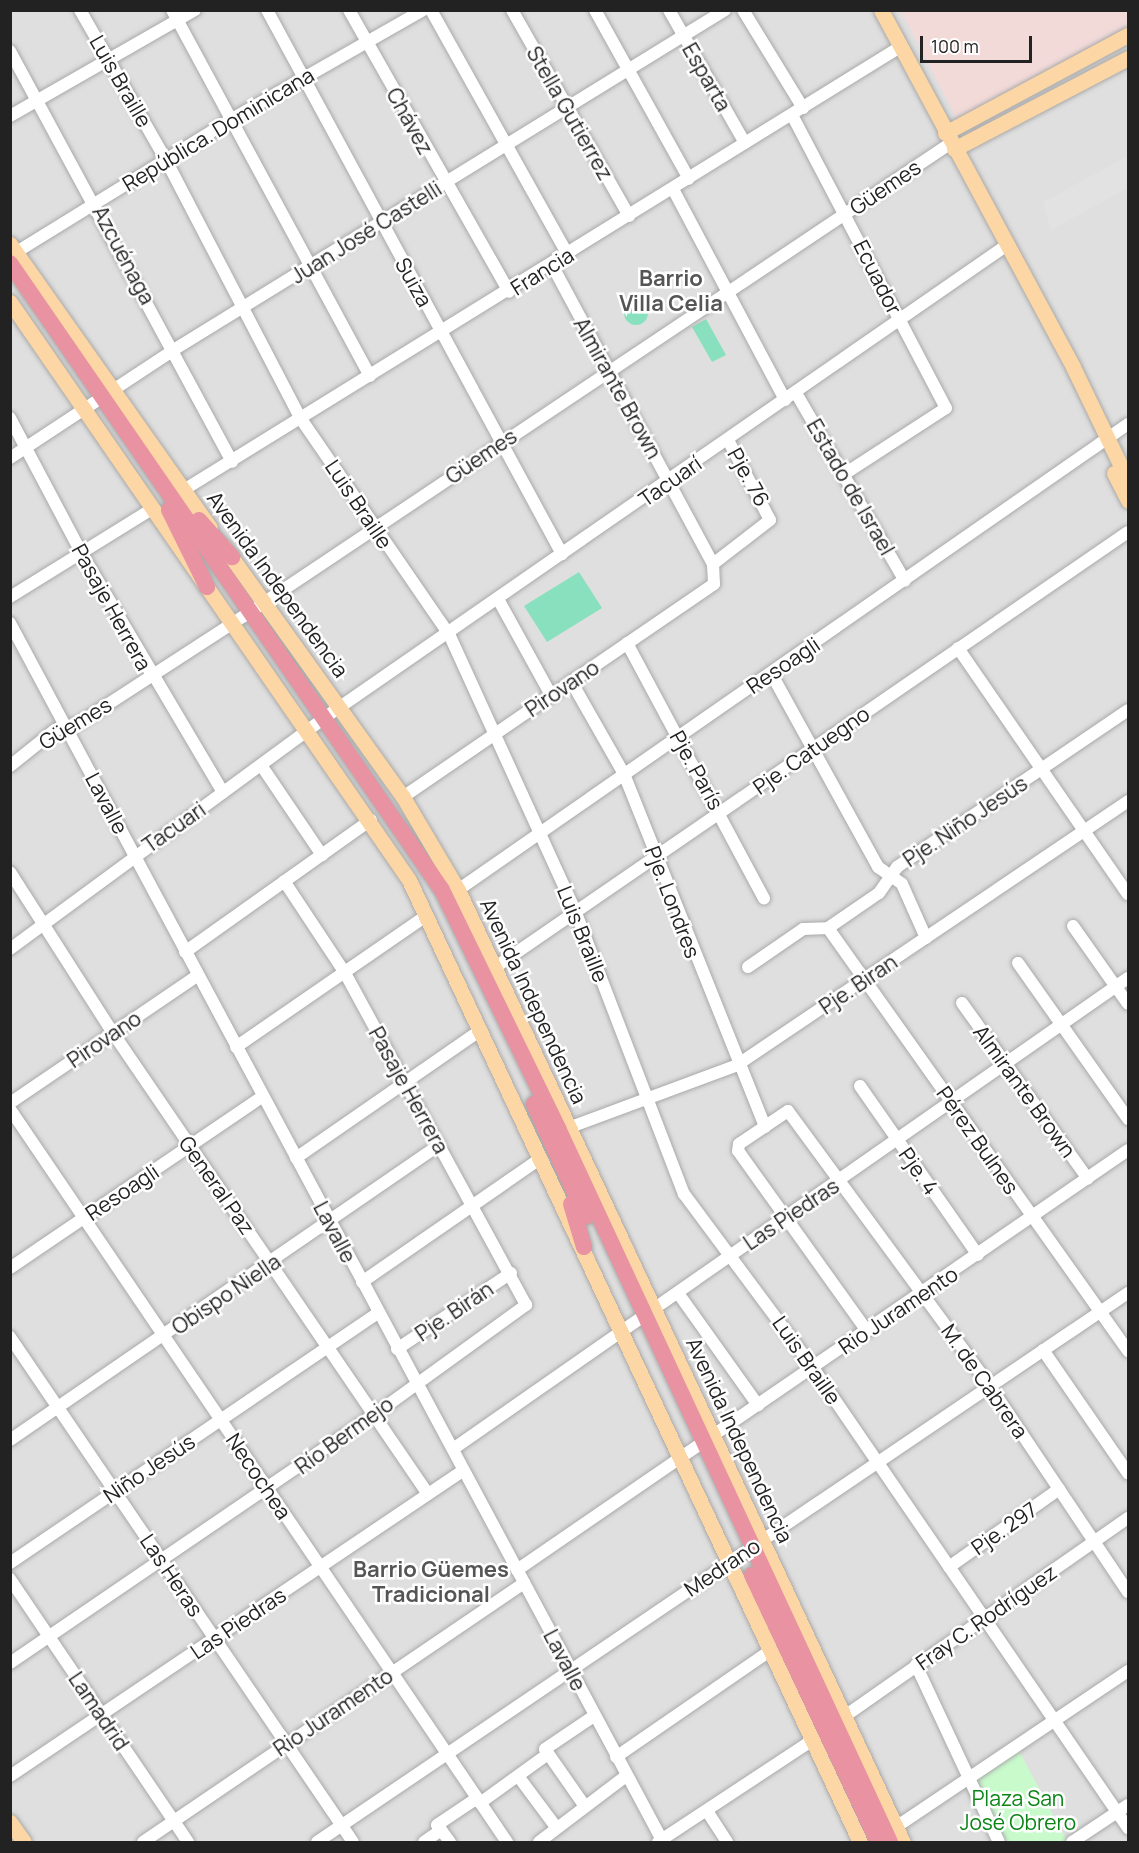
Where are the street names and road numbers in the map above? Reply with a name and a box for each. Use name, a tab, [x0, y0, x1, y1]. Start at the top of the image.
street label: Luis Braille	[85, 31, 157, 131]
street label: Esparta	[677, 38, 737, 116]
street label: Stella Gutierrez	[522, 42, 618, 184]
street label: República. Dominicana	[118, 62, 318, 196]
street label: Chávez	[381, 83, 439, 159]
street label: Güemes	[845, 154, 925, 220]
street label: Juan José Castelli	[286, 176, 446, 288]
street label: Azcuénaga	[88, 201, 160, 309]
street label: Ecuador	[849, 236, 907, 318]
street label: Francia	[506, 242, 578, 300]
street label: Suiza	[390, 253, 438, 311]
street label: Almirante Brown	[569, 313, 667, 463]
street label: Estado de Israel	[802, 414, 900, 560]
street label: Güemes	[441, 423, 521, 489]
street label: Pje. 76	[723, 443, 775, 511]
street label: Tacuarí	[634, 450, 706, 512]
street label: Luis Braille	[320, 455, 398, 553]
street label: Avenida Independencia	[202, 486, 354, 682]
street label: Pasaje Herrera	[67, 539, 157, 675]
street label: Resoagli	[742, 631, 824, 699]
street label: Pirovano	[520, 654, 604, 722]
street label: Güemes	[34, 692, 116, 754]
street label: Pje. Catuegno	[748, 701, 874, 799]
street label: Pje. París	[665, 726, 729, 814]
street label: Lavalle	[80, 768, 134, 838]
street label: Pje. Niño Jesús	[898, 770, 1032, 872]
street label: Tacuari	[138, 796, 210, 858]
street label: Pje. Londres	[640, 842, 706, 962]
street label: Luis Braille	[552, 882, 614, 986]
street label: Avenida Independencia	[475, 894, 593, 1108]
street label: Pje. Biran	[814, 949, 902, 1019]
street label: Pirovano	[62, 1005, 146, 1073]
street label: Almirante Brown	[969, 1020, 1081, 1162]
street label: Pasaje Herrera	[364, 1022, 454, 1158]
street label: Pérez Bulnes	[932, 1081, 1024, 1199]
street label: General Paz	[174, 1131, 260, 1239]
street label: Pje. 4	[894, 1143, 944, 1199]
street label: Resoagli	[81, 1158, 163, 1226]
street label: Las Piedras	[738, 1173, 844, 1255]
street label: Lavalle	[308, 1197, 362, 1267]
street label: Obispo Niella	[167, 1248, 285, 1340]
street label: Rio Juramento	[834, 1261, 962, 1359]
street label: Pje. Birán	[410, 1276, 498, 1346]
street label: Luis Braille	[767, 1311, 847, 1409]
street label: M. de Cabrera	[936, 1319, 1034, 1443]
street label: Avenida Independencia	[681, 1333, 799, 1547]
street label: Río Bermejo	[290, 1391, 398, 1479]
street label: Niño Jesús	[98, 1428, 200, 1508]
street label: Necochea	[221, 1428, 297, 1524]
street label: Pje. 297	[966, 1496, 1042, 1560]
street label: Las Heras	[135, 1529, 209, 1621]
street label: Medrano	[679, 1533, 765, 1601]
street label: Fray C. Rodríguez	[911, 1559, 1061, 1675]
street label: Las Piedras	[185, 1582, 291, 1664]
street label: Lavalle	[538, 1625, 592, 1695]
street label: Rio Juramento	[269, 1663, 397, 1761]
street label: Lamadrid	[64, 1667, 134, 1755]

